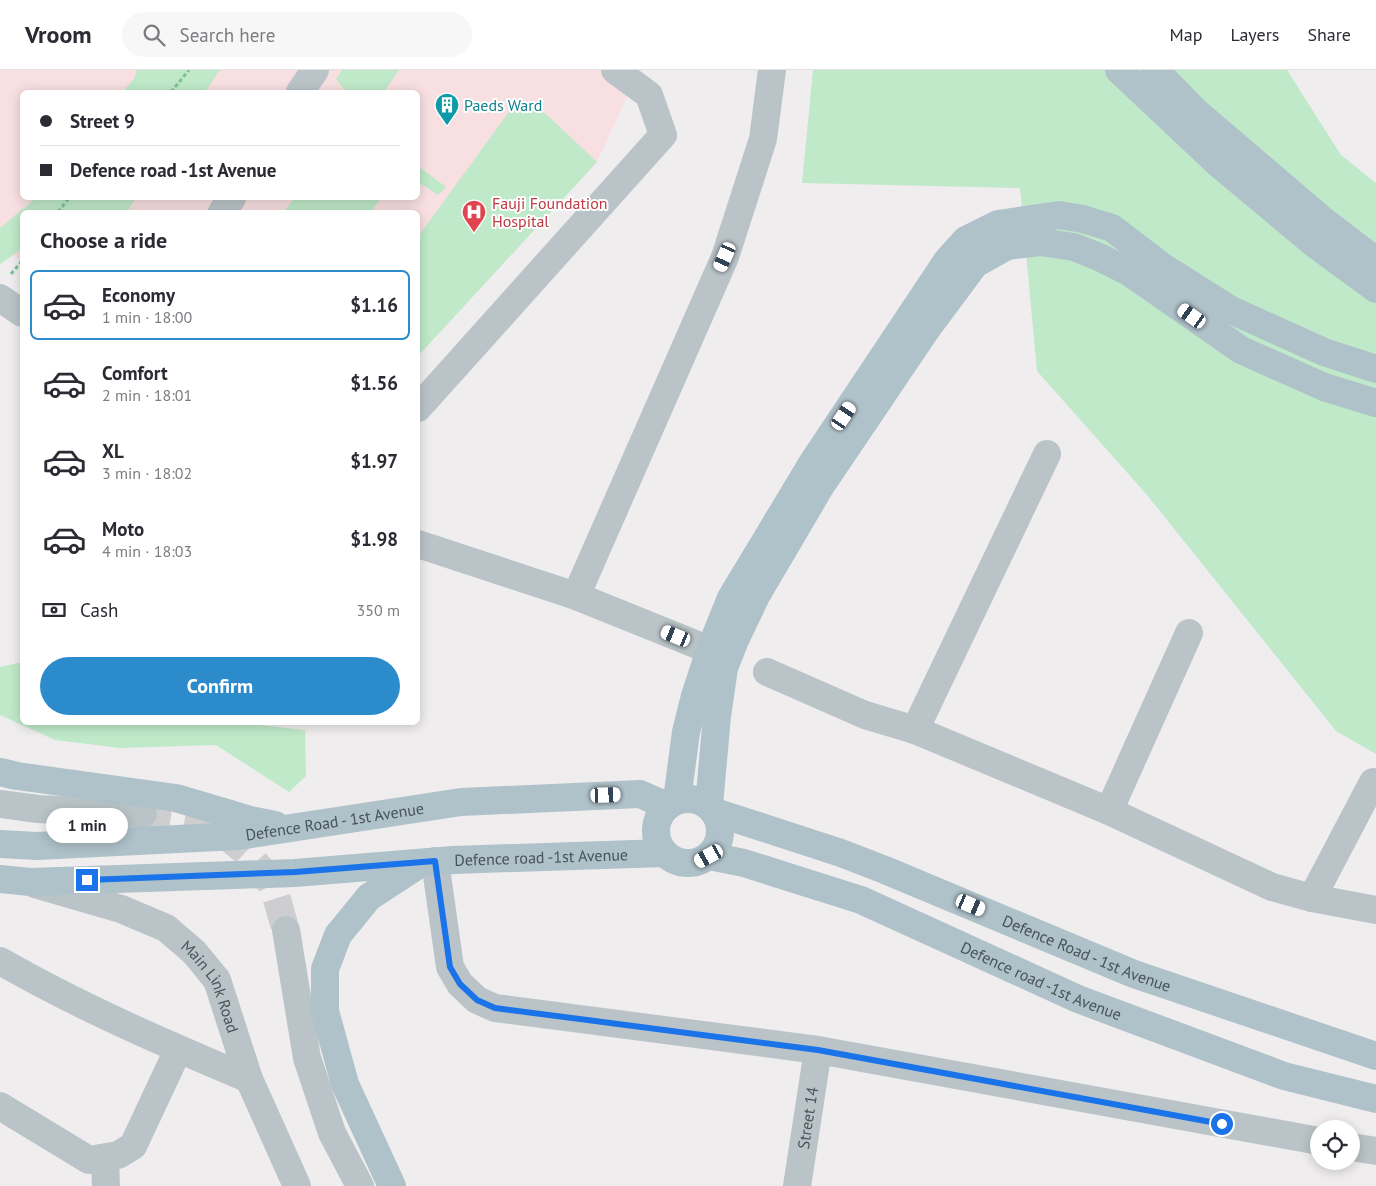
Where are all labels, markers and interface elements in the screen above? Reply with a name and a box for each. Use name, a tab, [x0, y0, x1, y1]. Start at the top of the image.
search box	[122, 12, 472, 57]
text: Vroom	[25, 19, 92, 50]
icon: search	[140, 21, 168, 49]
text: Search here	[180, 23, 275, 47]
text: Map	[1170, 23, 1202, 46]
text: Layers	[1230, 23, 1279, 46]
text: Share	[1307, 23, 1351, 46]
building icon: Paeds Ward	[434, 92, 460, 126]
place label: Paeds Ward	[464, 95, 542, 115]
text: Street 9	[70, 109, 135, 133]
text: Defence road -1st Avenue	[70, 158, 276, 182]
place label: Fauji Foundation Hospital	[492, 193, 607, 231]
hospital icon: Fauji Foundation Hospital	[461, 199, 487, 233]
text: Choose a ride	[40, 226, 167, 254]
car	[712, 240, 737, 274]
icon: car	[42, 283, 87, 328]
text: Economy	[102, 283, 175, 307]
text: $1.16	[350, 293, 398, 317]
car	[1175, 301, 1208, 331]
text: 1 min · 18:00	[102, 307, 192, 327]
icon: car	[42, 361, 87, 406]
text: Comfort	[102, 361, 168, 385]
text: $1.56	[350, 371, 398, 395]
text: 2 min · 18:01	[102, 385, 192, 405]
car	[829, 399, 858, 433]
icon: car	[42, 439, 87, 484]
text: XL	[102, 439, 124, 463]
text: $1.97	[350, 449, 398, 473]
text: 3 min · 18:02	[102, 463, 192, 483]
icon: car	[42, 517, 87, 562]
text: Moto	[102, 517, 144, 541]
text: $1.98	[350, 527, 398, 551]
text: 4 min · 18:03	[102, 541, 192, 561]
icon: cash	[40, 596, 68, 624]
text: Cash	[80, 598, 118, 622]
text: 350 m	[357, 600, 400, 620]
car	[659, 623, 692, 649]
button: Confirm	[40, 657, 400, 715]
car	[590, 787, 621, 803]
street label: Defence Road - 1st Avenue	[244, 798, 425, 845]
callout: 1 min	[46, 808, 128, 842]
text: 1 min	[67, 815, 107, 835]
car	[692, 842, 725, 870]
street label: Defence road -1st Avenue	[454, 844, 628, 870]
route end	[76, 869, 98, 891]
car	[954, 892, 987, 918]
street label: Defence Road - 1st Avenue	[1000, 910, 1174, 996]
street label: Main Link Road	[177, 936, 243, 1035]
street label: Defence road -1st Avenue	[958, 937, 1125, 1024]
street label: Street 14	[793, 1085, 822, 1150]
route start	[1211, 1113, 1233, 1135]
map controls	[1310, 1120, 1360, 1170]
button: locate	[1310, 1120, 1360, 1170]

